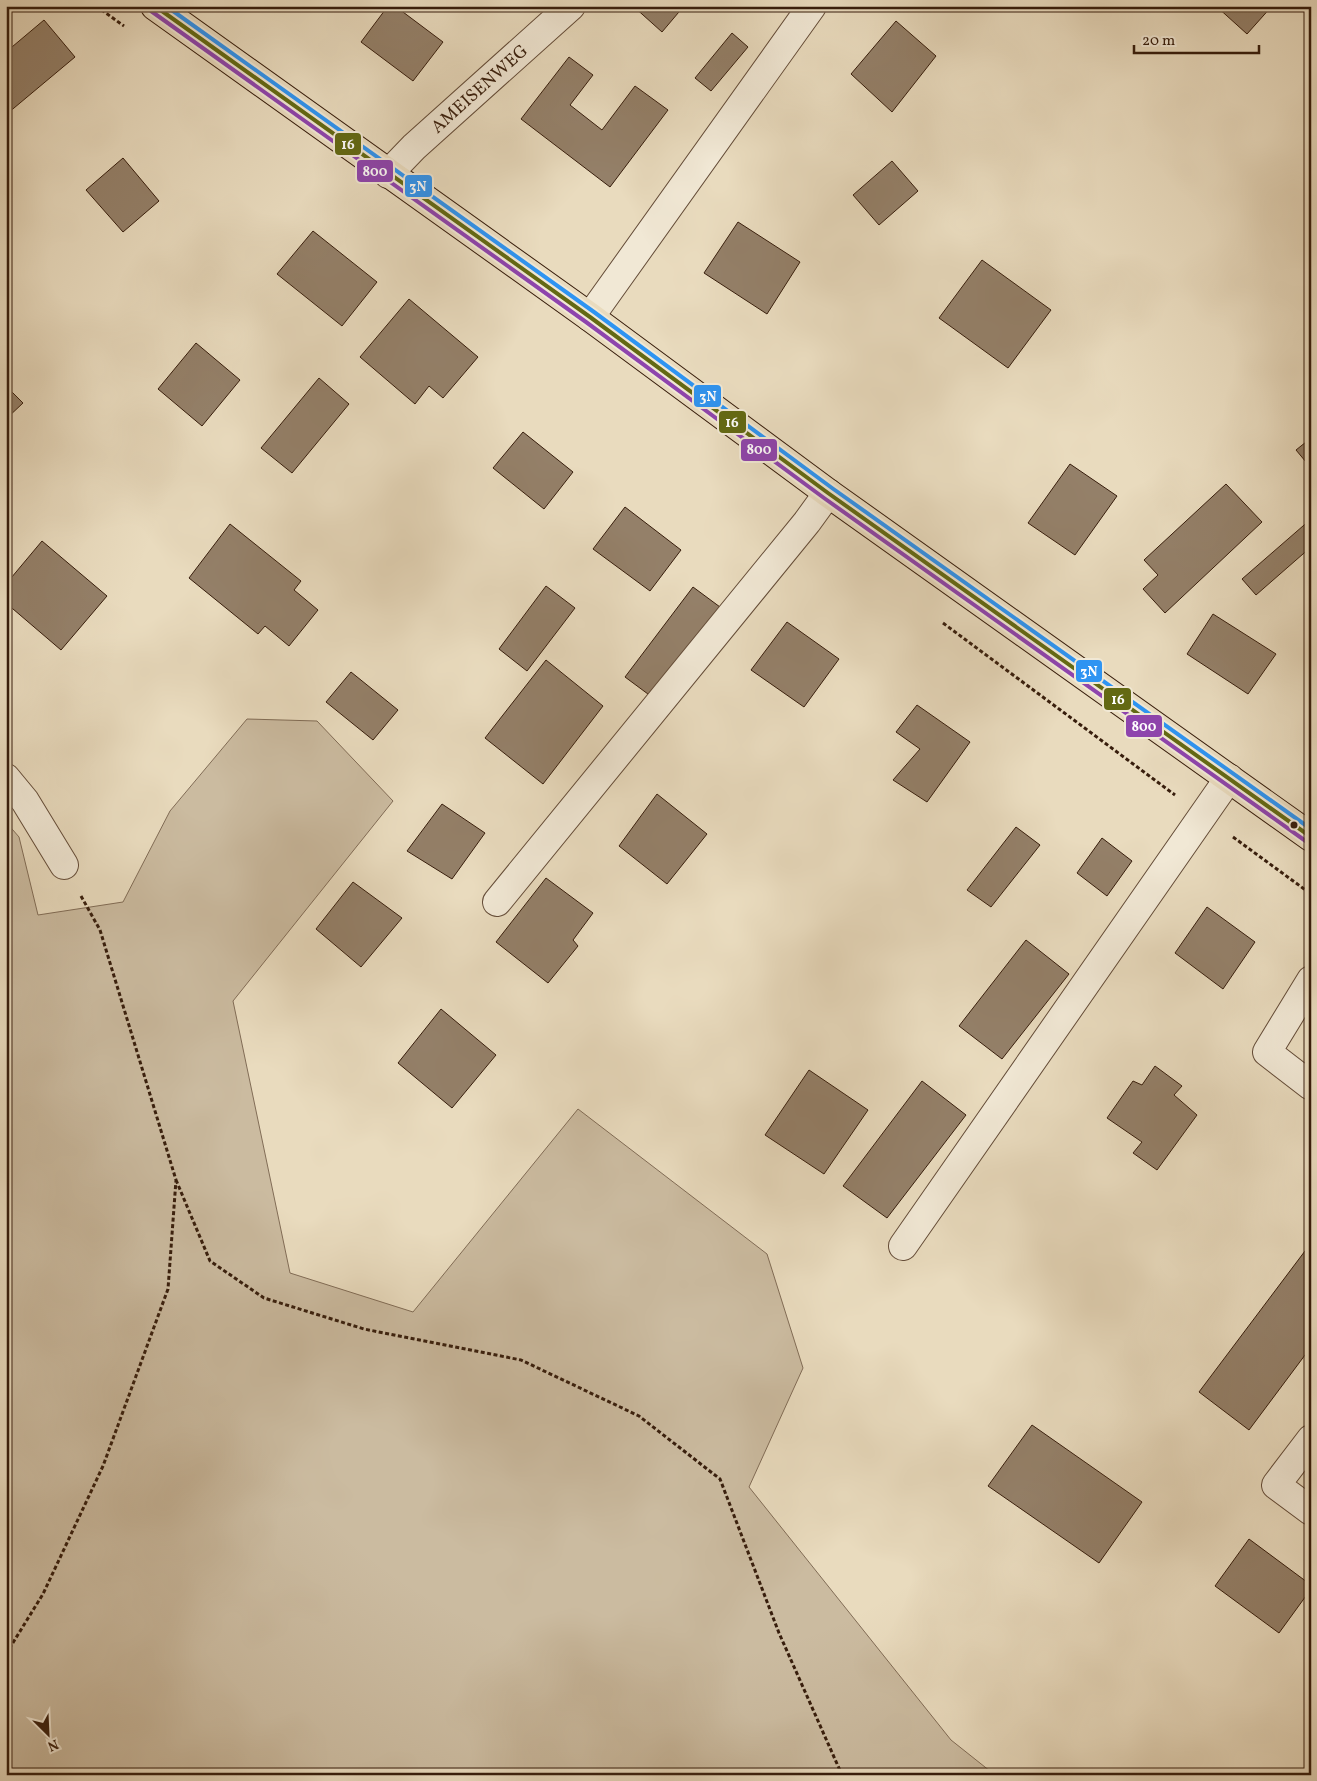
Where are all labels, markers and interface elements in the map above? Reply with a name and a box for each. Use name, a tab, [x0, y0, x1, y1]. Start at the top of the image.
scale bar	[1134, 22, 1260, 54]
text: 20 m	[1142, 31, 1175, 52]
street label: AMEISENWEG	[426, 39, 534, 140]
line badge: 16	[334, 132, 362, 156]
text: 16	[341, 136, 355, 155]
line badge: 800	[356, 159, 394, 183]
text: 800	[362, 163, 388, 182]
line badge: 3N	[404, 174, 433, 198]
text: 3N	[409, 178, 427, 197]
line badge: 3N	[693, 384, 722, 408]
text: 3N	[699, 388, 717, 407]
line badge: 16	[718, 410, 747, 434]
text: 16	[725, 414, 739, 433]
line badge: 800	[740, 438, 778, 462]
text: 800	[746, 441, 772, 460]
line badge: 3N	[1075, 659, 1103, 683]
text: 3N	[1080, 663, 1098, 682]
line badge: 16	[1103, 687, 1132, 711]
text: 16	[1111, 691, 1125, 710]
line badge: 800	[1125, 714, 1163, 738]
text: 800	[1131, 718, 1157, 737]
unlabelled marker	[1289, 820, 1299, 830]
north arrow	[22, 1708, 72, 1758]
text: N	[44, 1734, 61, 1755]

